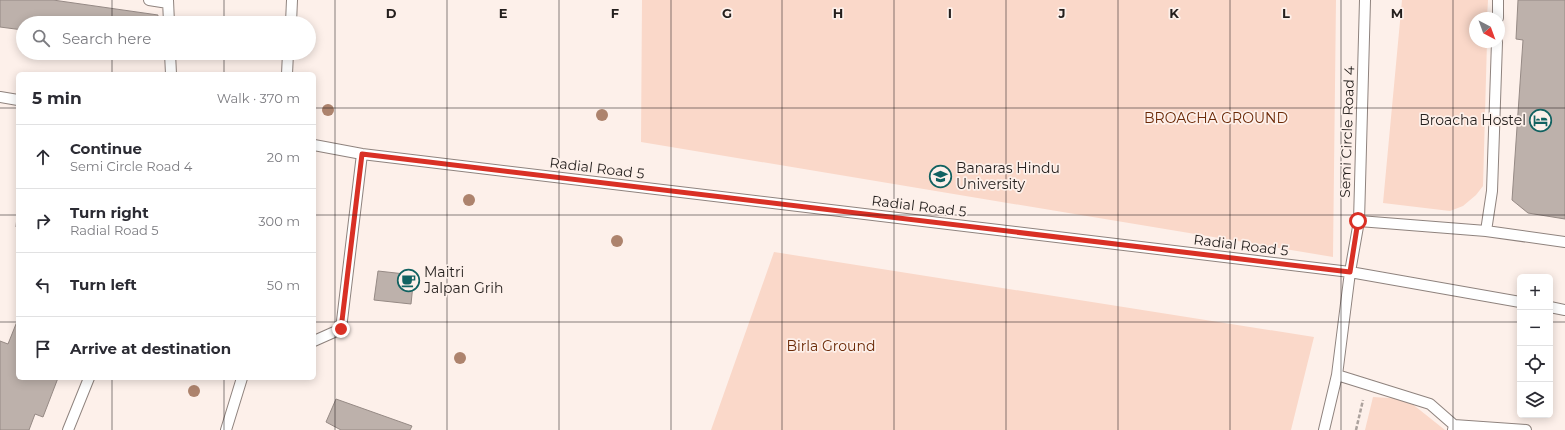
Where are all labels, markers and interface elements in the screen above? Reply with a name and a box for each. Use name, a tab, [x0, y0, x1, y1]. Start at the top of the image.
text: D	[386, 5, 397, 21]
text: E	[499, 5, 508, 21]
text: F	[611, 5, 619, 21]
text: G	[722, 5, 732, 21]
text: H	[833, 5, 843, 21]
text: I	[948, 5, 952, 21]
text: J	[1057, 5, 1066, 21]
text: K	[1169, 5, 1179, 21]
text: L	[1282, 5, 1290, 21]
text: M	[1391, 5, 1403, 21]
north arrow	[1469, 12, 1505, 48]
search box	[16, 16, 316, 60]
icon: search	[30, 27, 52, 49]
text: Search here	[62, 29, 151, 48]
street label: Semi Circle Road 4	[1336, 65, 1358, 198]
text: 5 min	[32, 88, 82, 108]
text: Walk · 370 m	[217, 90, 300, 106]
hotel icon: Broacha Hostel	[1528, 107, 1554, 133]
park label: BROACHA GROUND	[1144, 109, 1288, 127]
place label: Broacha Hostel	[1419, 111, 1526, 129]
text: Continue	[70, 139, 142, 158]
icon: ahead	[32, 146, 54, 168]
text: 20 m	[267, 149, 300, 165]
street label: Radial Road 5	[549, 153, 646, 183]
text: Semi Circle Road 4	[70, 158, 192, 174]
place label: Banaras Hindu University	[956, 159, 1060, 193]
school or university icon: Banaras Hindu University	[927, 163, 953, 189]
street label: Radial Road 5	[871, 191, 968, 221]
text: Turn right	[70, 203, 149, 222]
icon: right	[32, 210, 54, 232]
route start	[1349, 212, 1367, 230]
text: 300 m	[258, 213, 300, 229]
text: Radial Road 5	[70, 222, 159, 238]
street label: Radial Road 5	[1193, 230, 1290, 260]
place label: Maitri Jalpan Grih	[423, 263, 503, 297]
cafe icon: Maitri Jalpan Grih	[396, 267, 422, 293]
icon: left	[32, 274, 54, 296]
map controls	[1517, 274, 1553, 418]
button: +	[1517, 274, 1553, 310]
text: Turn left	[70, 275, 137, 294]
text: 50 m	[267, 277, 300, 293]
button: −	[1517, 310, 1553, 346]
route end	[332, 320, 350, 338]
park label: Birla Ground	[787, 337, 875, 355]
icon: arrive	[32, 338, 54, 360]
text: Arrive at destination	[70, 339, 231, 358]
button: locate	[1517, 346, 1553, 382]
button: layers	[1517, 382, 1553, 418]

